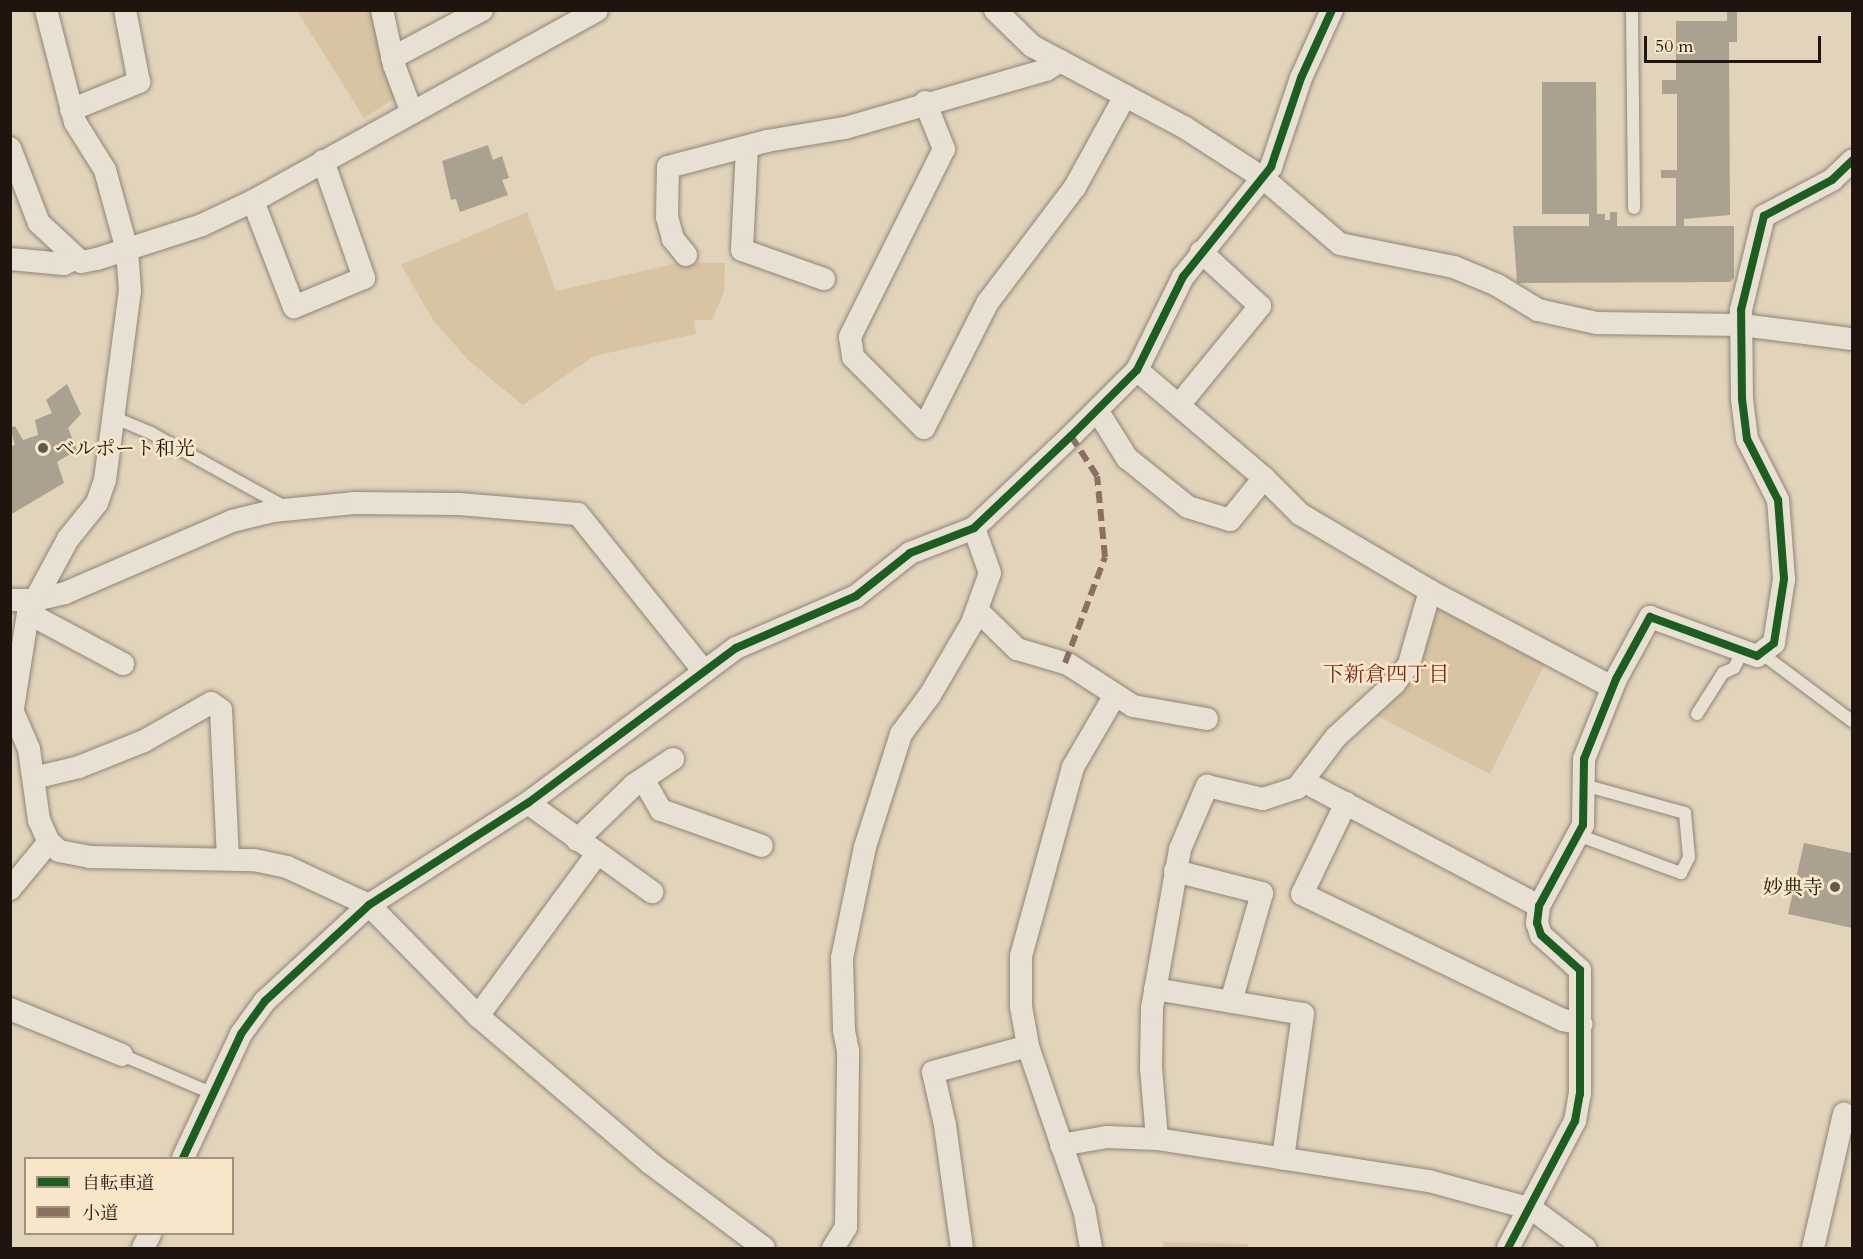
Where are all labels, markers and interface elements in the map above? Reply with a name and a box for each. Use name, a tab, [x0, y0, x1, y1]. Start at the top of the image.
scale bar	[1647, 24, 1824, 62]
text: 50 m	[1655, 34, 1694, 59]
place label: ベルポート和光	[55, 436, 195, 460]
marker: ベルポート和光	[36, 441, 50, 455]
district label: 下新倉四丁目	[1323, 662, 1449, 688]
place label: 妙典寺	[1763, 875, 1823, 899]
marker: 妙典寺	[1828, 880, 1842, 894]
legend	[24, 1157, 234, 1235]
text: 自転車道	[82, 1171, 154, 1196]
text: 小道	[82, 1201, 118, 1226]

